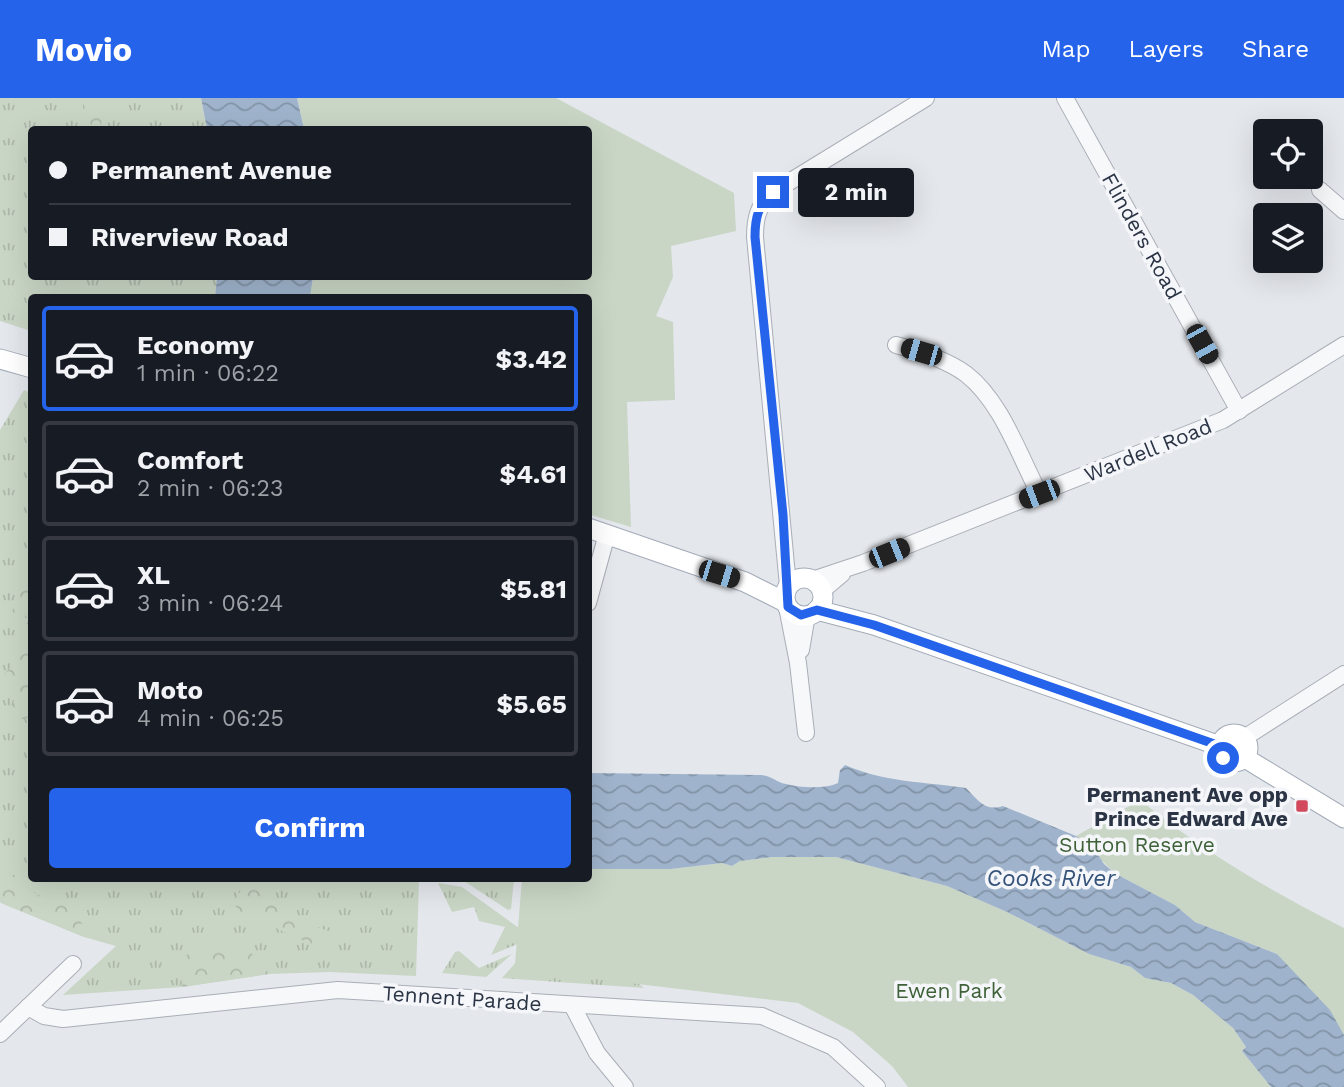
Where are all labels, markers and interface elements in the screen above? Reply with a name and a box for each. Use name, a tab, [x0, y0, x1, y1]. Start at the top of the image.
text: Movio	[35, 30, 132, 69]
text: Map	[1042, 35, 1090, 63]
text: Layers	[1128, 35, 1204, 63]
text: Share	[1242, 35, 1309, 63]
map controls	[1253, 119, 1323, 273]
button: locate	[1253, 119, 1323, 189]
text: Permanent Avenue	[91, 155, 332, 185]
callout: 2 min	[798, 168, 913, 217]
street label: Flinders Road	[1097, 168, 1187, 304]
route end	[757, 176, 789, 208]
text: 2 min	[825, 179, 887, 206]
button: layers	[1253, 203, 1323, 273]
text: Riverview Road	[91, 222, 289, 252]
car	[1183, 321, 1222, 367]
icon: car	[53, 327, 116, 390]
text: Economy	[137, 330, 254, 360]
car	[898, 336, 945, 368]
text: $3.42	[495, 344, 567, 374]
text: 1 min · 06:22	[137, 360, 279, 387]
street label: Wardell Road	[1081, 413, 1215, 487]
icon: car	[53, 442, 116, 505]
text: Comfort	[137, 445, 243, 475]
text: $4.61	[500, 459, 567, 489]
text: 2 min · 06:23	[137, 475, 283, 502]
car	[1016, 477, 1063, 511]
car	[866, 535, 913, 571]
icon: car	[53, 557, 116, 620]
car	[696, 558, 743, 590]
text: XL	[137, 560, 170, 590]
text: $5.81	[500, 574, 567, 604]
text: 3 min · 06:24	[137, 590, 283, 617]
icon: car	[53, 672, 116, 735]
text: Moto	[137, 675, 203, 705]
text: $5.65	[497, 689, 567, 719]
text: 4 min · 06:25	[137, 705, 284, 732]
route start	[1207, 742, 1239, 774]
place label: Permanent Ave opp Prince Edward Ave	[1086, 782, 1288, 831]
button: Confirm	[49, 788, 571, 868]
marker: Permanent Ave opp Prince Edward Ave	[1294, 798, 1310, 814]
park label: Sutton Reserve	[1059, 832, 1215, 857]
water label: Cooks River	[987, 865, 1117, 892]
park label: Ewen Park	[895, 978, 1003, 1003]
street label: Tennent Parade	[382, 980, 542, 1016]

